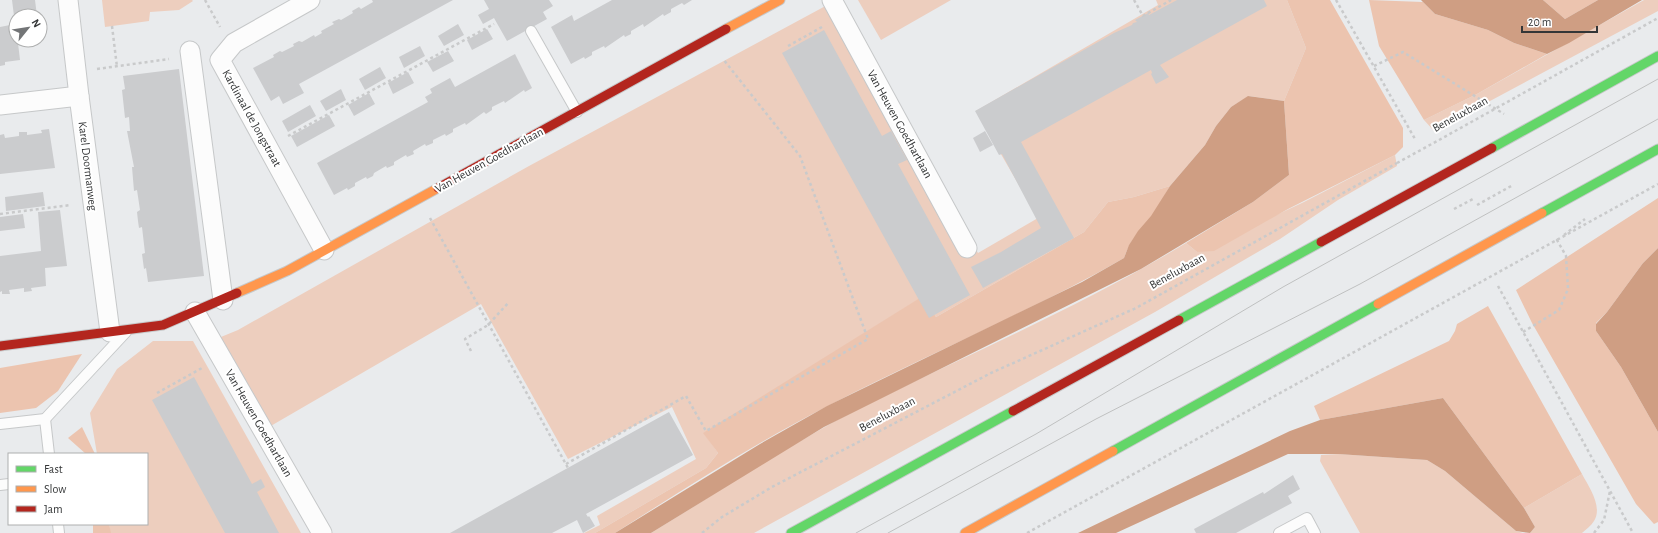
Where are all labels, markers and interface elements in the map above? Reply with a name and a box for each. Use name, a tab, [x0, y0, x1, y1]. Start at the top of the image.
north arrow	[8, 8, 48, 48]
scale bar	[1522, 8, 1597, 34]
text: 20 m	[1528, 16, 1551, 28]
text: N	[30, 17, 43, 29]
street label: Kardinaal de Jongstraat	[220, 67, 284, 169]
street label: Van Heuven Goedhartlaan	[865, 68, 935, 180]
street label: Beneluxbaan	[1430, 94, 1490, 134]
street label: Karel Doormanweg	[77, 121, 99, 211]
street label: Van Heuven Goedhartlaan	[433, 125, 545, 195]
street label: Beneluxbaan	[1147, 251, 1207, 291]
street label: Van Heuven Goedhartlaan	[223, 367, 295, 479]
street label: Beneluxbaan	[857, 394, 917, 434]
legend	[8, 453, 148, 525]
text: Fast	[44, 463, 63, 475]
text: Slow	[44, 483, 66, 495]
text: Jam	[44, 503, 63, 515]

